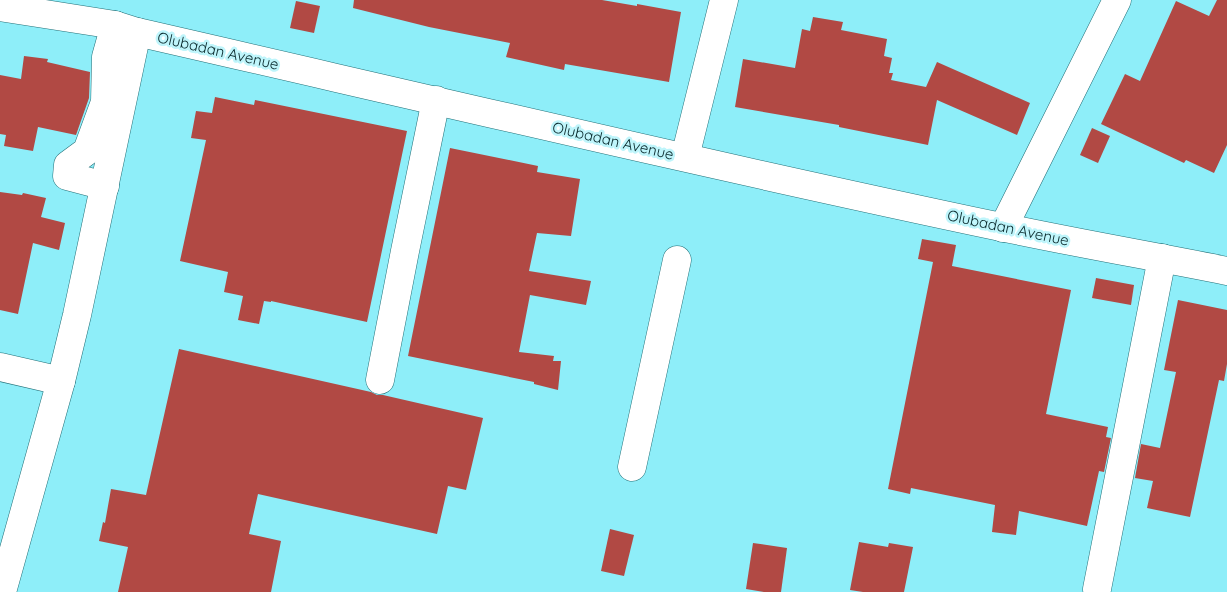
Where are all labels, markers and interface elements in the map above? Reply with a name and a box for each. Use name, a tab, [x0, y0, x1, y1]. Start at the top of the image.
street label: Olubadan Avenue	[156, 27, 281, 74]
street label: Olubadan Avenue	[551, 117, 676, 164]
street label: Olubadan Avenue	[946, 205, 1071, 250]

